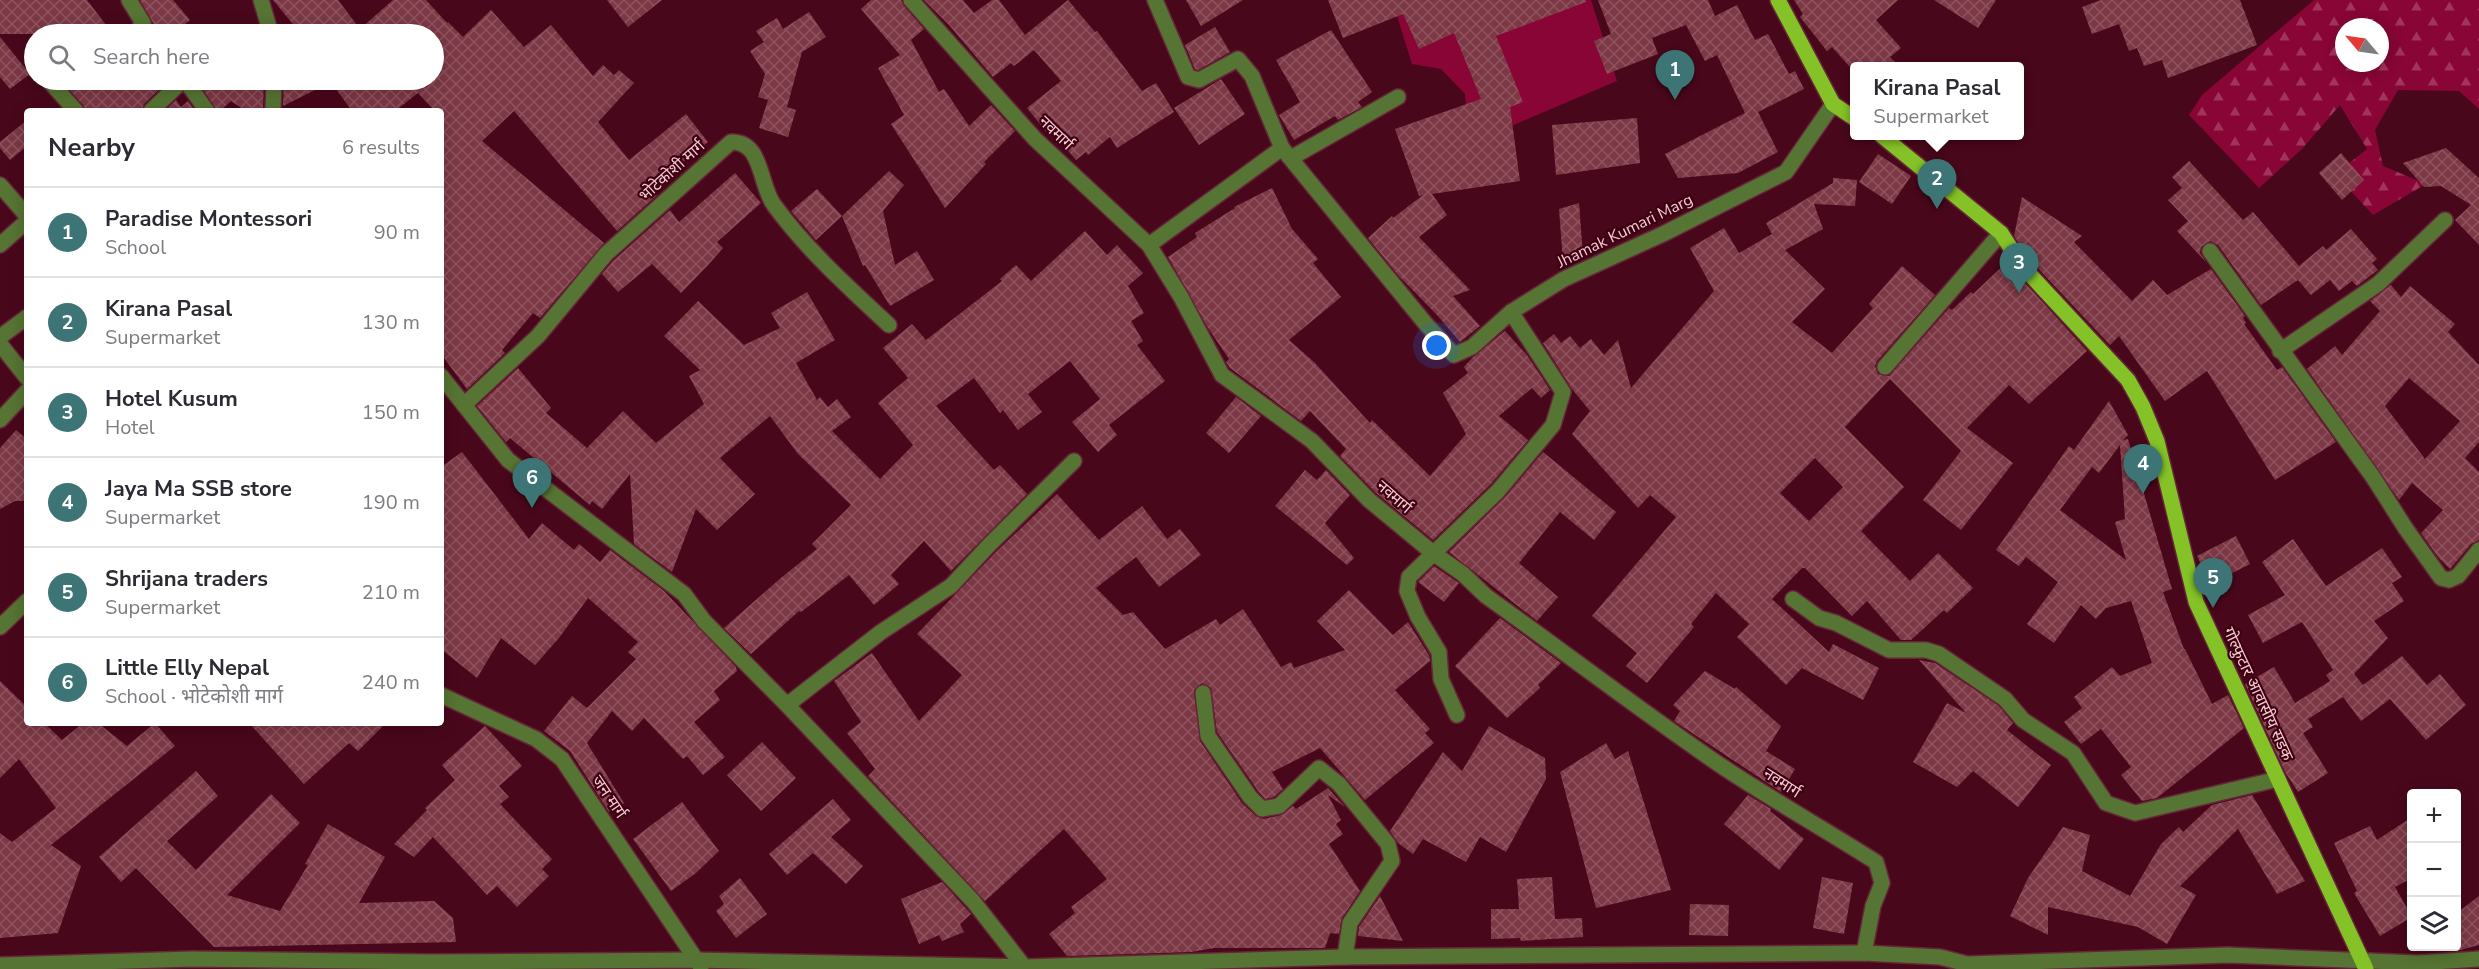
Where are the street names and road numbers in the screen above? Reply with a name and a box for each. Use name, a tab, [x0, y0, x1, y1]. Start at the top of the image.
street label: नवमार्ग	[1034, 111, 1079, 156]
street label: भोटेकोशी मार्ग	[634, 135, 710, 207]
street label: Jhamak Kumari Marg	[1552, 189, 1697, 274]
street label: नवमार्ग	[1372, 475, 1417, 519]
street label: गोल्फुटार आवासीय सडक	[2217, 624, 2299, 765]
street label: नवमार्ग	[1759, 763, 1806, 804]
street label: जन मार्ग	[587, 771, 632, 824]

